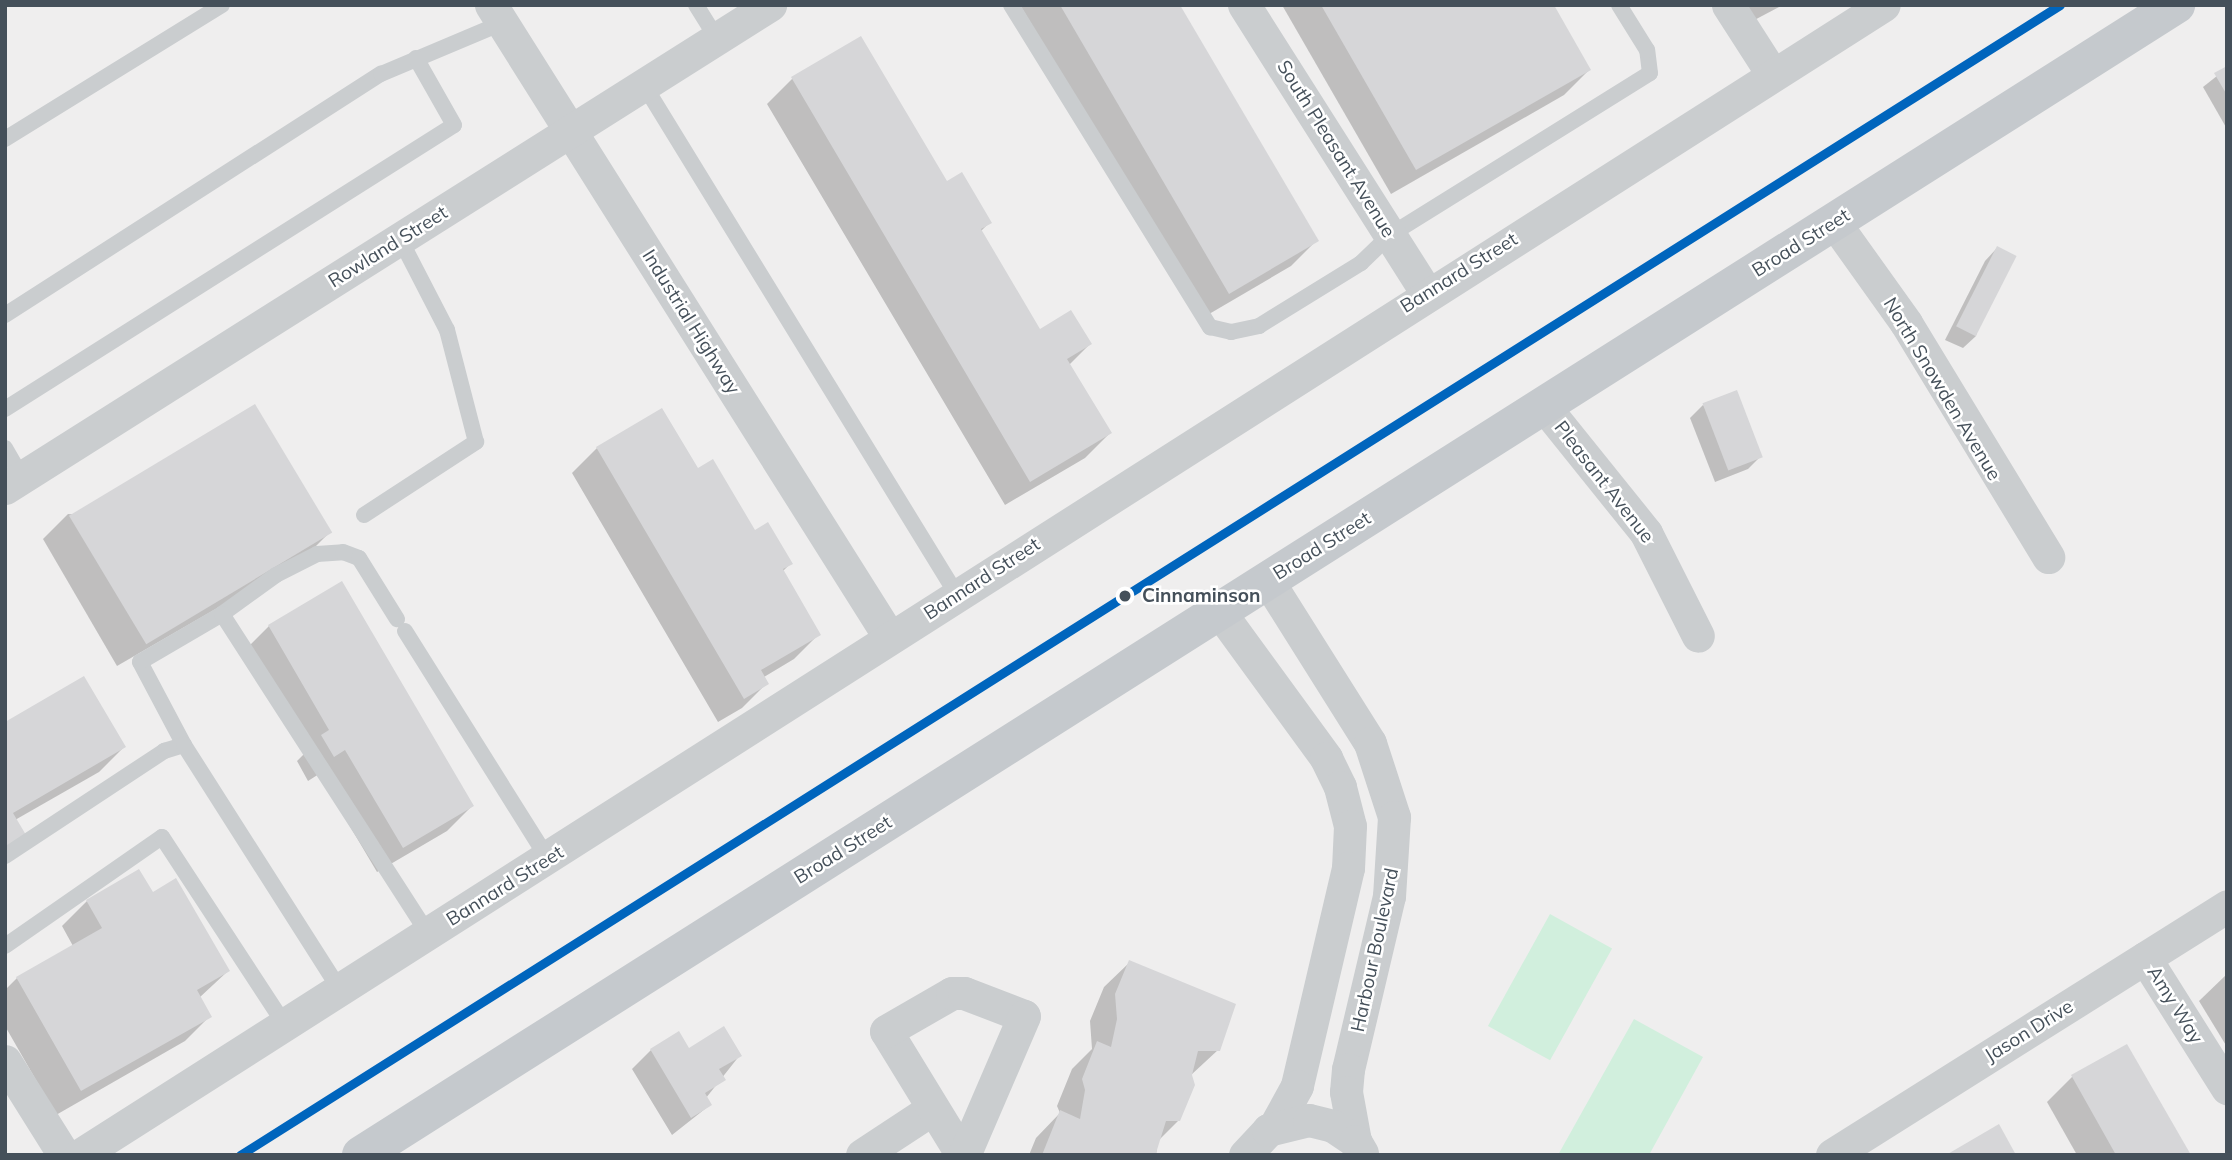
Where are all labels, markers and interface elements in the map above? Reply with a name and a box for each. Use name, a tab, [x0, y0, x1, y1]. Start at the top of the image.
street label: South Pleasant Avenue	[1272, 56, 1400, 242]
street label: Rowland Street	[324, 201, 452, 293]
street label: Broad Street	[1748, 204, 1854, 282]
street label: Bannard Street	[1396, 228, 1522, 318]
street label: Industrial Highway	[637, 246, 745, 398]
street label: North Snowden Avenue	[1878, 293, 2006, 485]
street label: Pleasant Avenue	[1549, 417, 1659, 547]
street label: Broad Street	[1269, 507, 1375, 585]
street label: Bannard Street	[920, 533, 1044, 625]
marker: Cinnaminson	[1114, 585, 1136, 607]
place label: Cinnaminson	[1142, 585, 1260, 607]
street label: Broad Street	[790, 811, 896, 889]
street label: Bannard Street	[442, 841, 568, 931]
street label: Harbour Boulevard	[1347, 866, 1403, 1034]
street label: Amy Way	[2142, 962, 2208, 1048]
street label: Jason Drive	[1981, 995, 2077, 1067]

